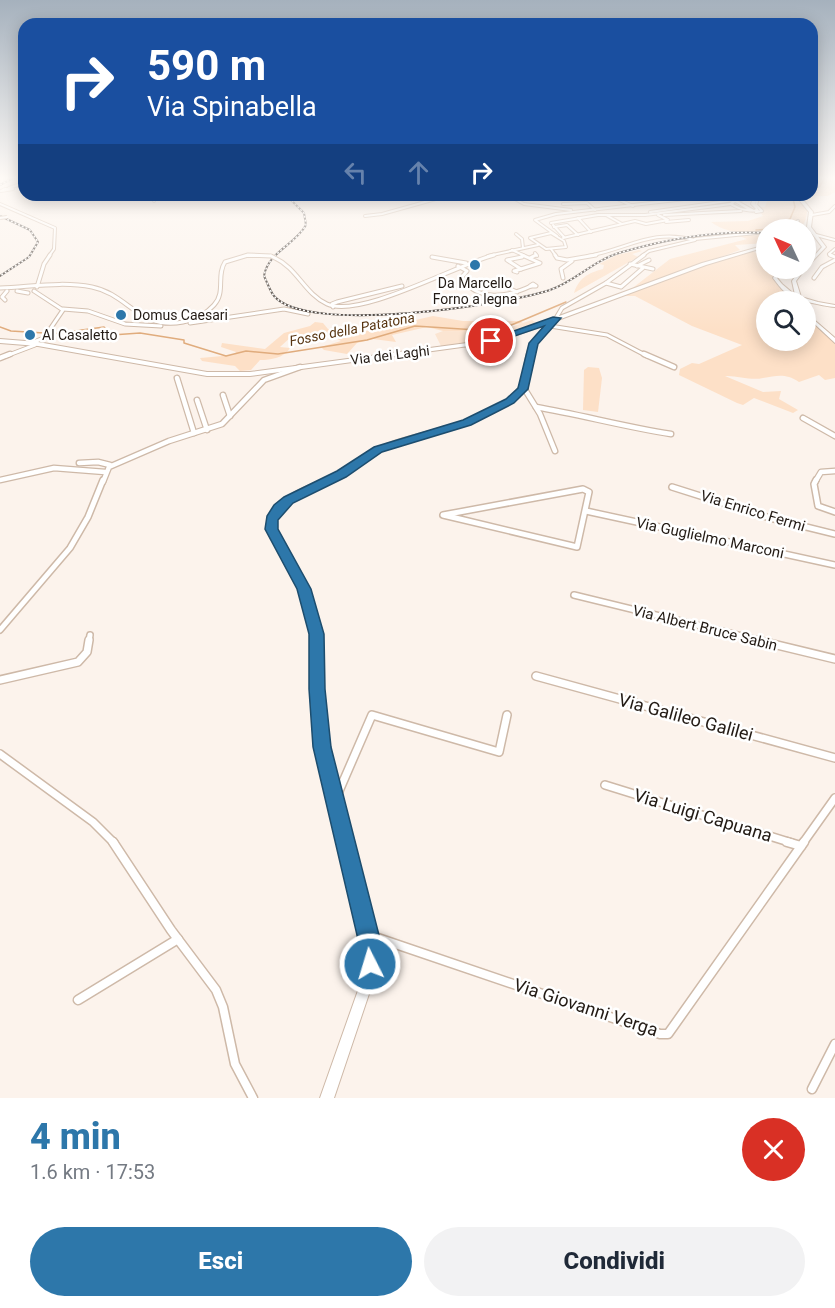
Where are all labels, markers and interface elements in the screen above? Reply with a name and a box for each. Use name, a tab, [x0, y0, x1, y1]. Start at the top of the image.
text: 590 m	[147, 41, 266, 90]
icon: right	[48, 42, 126, 120]
text: Via Spinabella	[147, 91, 317, 123]
icon: left	[339, 156, 372, 189]
icon: ahead	[402, 156, 435, 189]
icon: right	[465, 156, 498, 189]
north arrow	[756, 219, 816, 279]
map controls	[756, 219, 816, 351]
marker: Da Marcello Forno a legna	[468, 258, 482, 272]
place label: Da Marcello Forno a legna	[433, 275, 517, 307]
button: search	[756, 291, 816, 351]
place label: Domus Caesari	[133, 307, 228, 323]
marker: Domus Caesari	[114, 308, 128, 322]
water label: Fosso della Patatona	[288, 309, 416, 349]
pin	[465, 315, 516, 366]
icon: arrive	[474, 324, 507, 357]
place label: Al Casaletto	[42, 327, 117, 343]
marker: Al Casaletto	[23, 328, 37, 342]
street label: Via dei Laghi	[349, 342, 431, 368]
street label: Via Enrico Fermi	[698, 486, 808, 536]
street label: Via Guglielmo Marconi	[634, 514, 786, 562]
street label: Via Albert Bruce Sabin	[631, 601, 779, 655]
street label: Via Galileo Galilei	[616, 689, 756, 745]
street label: Via Luigi Capuana	[631, 784, 775, 846]
position arrow	[338, 932, 402, 996]
street label: Via Giovanni Verga	[511, 974, 661, 1040]
text: 4 min	[30, 1116, 121, 1158]
button: close	[742, 1118, 805, 1181]
text: 1.6 km · 17:53	[30, 1160, 155, 1184]
button: Esci	[30, 1227, 412, 1296]
button: Condividi	[424, 1227, 805, 1296]

